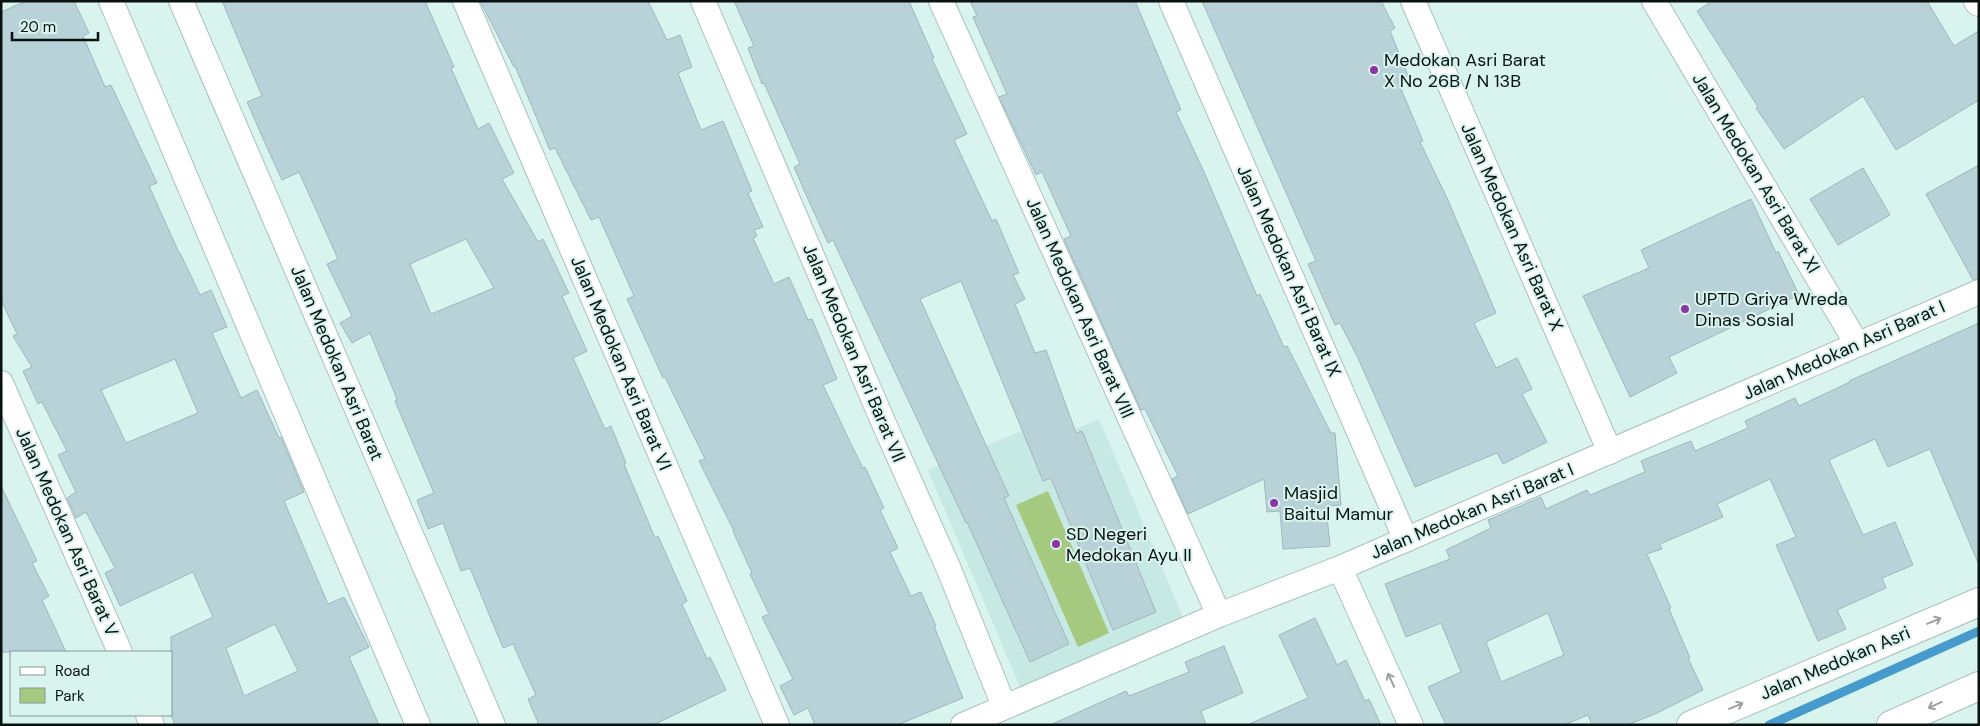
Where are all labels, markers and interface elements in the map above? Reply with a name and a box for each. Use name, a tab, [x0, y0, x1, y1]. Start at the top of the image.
scale bar	[12, 10, 99, 42]
text: 20 m	[20, 17, 56, 37]
place label: Medokan Asri Barat X No 26B / N 13B	[1384, 48, 1546, 93]
marker: Medokan Asri Barat X No 26B / N 13B	[1368, 64, 1380, 76]
street label: Jalan Medokan Asri Barat XI	[1687, 68, 1825, 278]
street label: Jalan Medokan Asri Barat X	[1455, 119, 1569, 335]
street label: Jalan Medokan Asri Barat IX	[1231, 161, 1347, 381]
street label: Jalan Medokan Asri Barat VIII	[1020, 194, 1140, 422]
street label: Jalan Medokan Asri Barat VII	[797, 240, 911, 466]
street label: Jalan Medokan Asri Barat VI	[565, 252, 677, 474]
street label: Jalan Medokan Asri Barat	[285, 262, 389, 464]
place label: UPTD Griya Wreda Dinas Sosial	[1695, 287, 1848, 332]
street label: Jalan Medokan Asri Barat I	[1739, 295, 1949, 405]
marker: UPTD Griya Wreda Dinas Sosial	[1679, 303, 1691, 315]
street label: Jalan Medokan Asri Barat V	[10, 424, 124, 640]
street label: Jalan Medokan Asri Barat I	[1367, 457, 1577, 565]
place label: Masjid Baitul Mamur	[1284, 481, 1393, 526]
marker: Masjid Baitul Mamur	[1268, 497, 1280, 509]
place label: SD Negeri Medokan Ayu II	[1066, 522, 1192, 567]
marker: SD Negeri Medokan Ayu II	[1050, 538, 1062, 550]
one-way arrow	[1926, 616, 1941, 626]
street label: Jalan Medokan Asri	[1756, 621, 1914, 705]
legend	[10, 651, 172, 716]
text: Road	[55, 661, 90, 681]
one-way arrow	[1385, 673, 1395, 688]
text: Park	[55, 686, 85, 706]
one-way arrow	[1728, 700, 1743, 710]
one-way arrow	[1928, 701, 1943, 711]

